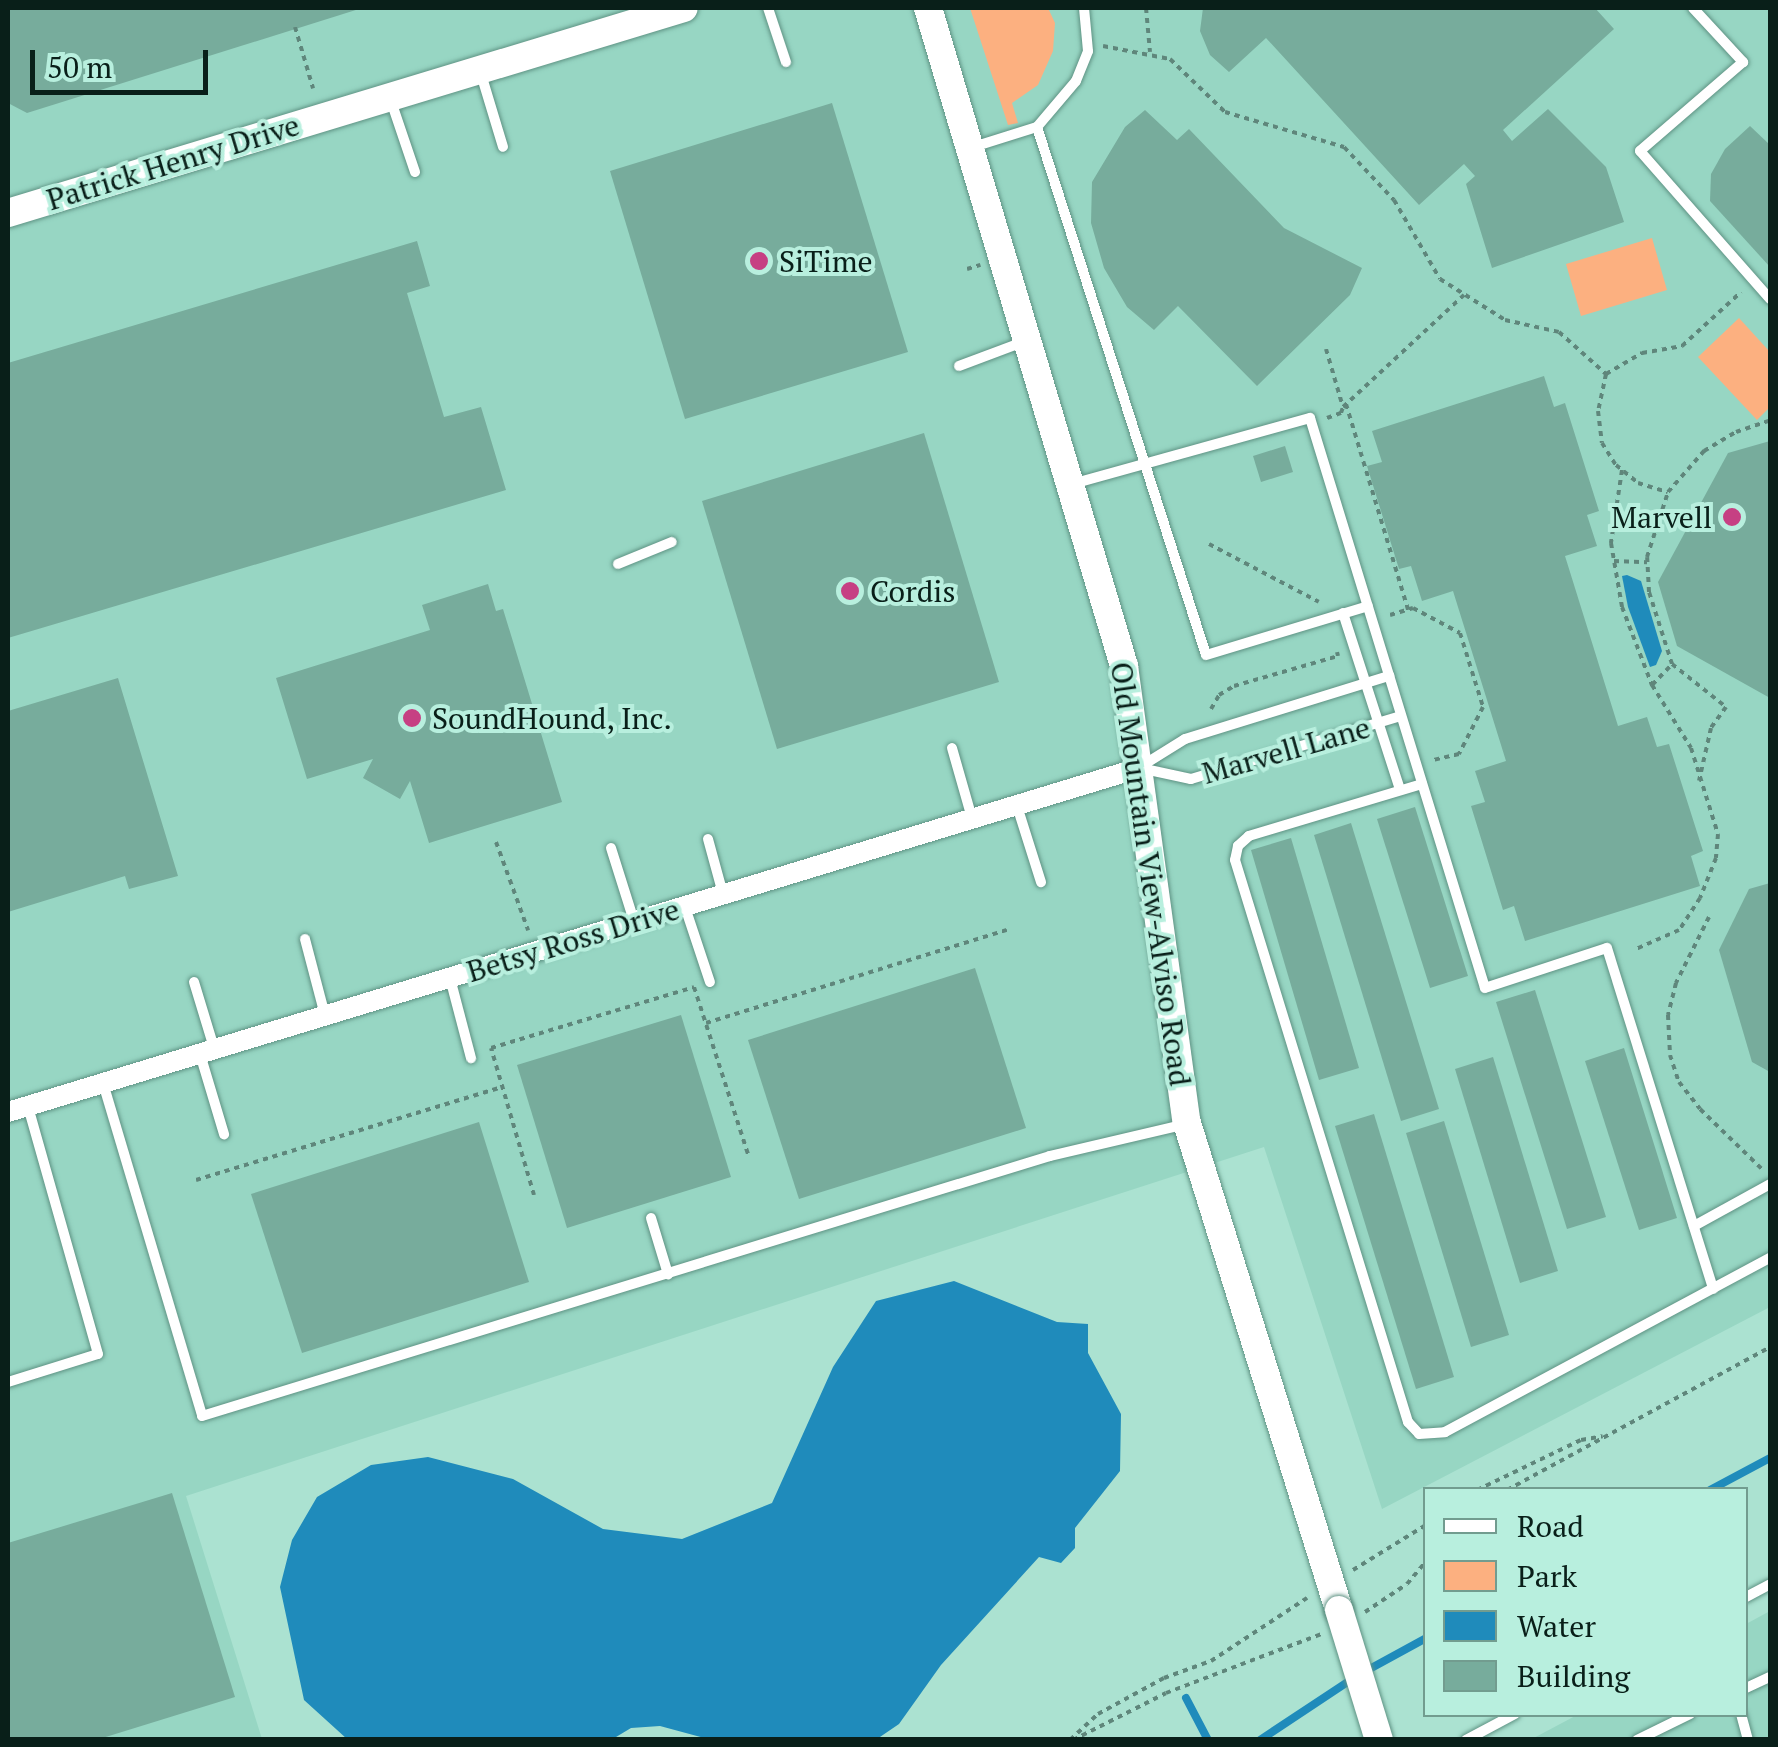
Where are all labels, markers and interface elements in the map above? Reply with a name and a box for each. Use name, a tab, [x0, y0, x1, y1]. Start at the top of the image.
scale bar	[35, 30, 212, 92]
text: 50 m	[47, 47, 112, 87]
street label: Patrick Henry Drive	[42, 106, 304, 218]
place label: SiTime	[779, 243, 873, 279]
marker: SiTime	[748, 250, 770, 272]
place label: Marvell	[1611, 499, 1712, 535]
marker: Marvell	[1721, 506, 1743, 528]
place label: Cordis	[870, 573, 955, 609]
marker: Cordis	[839, 580, 861, 602]
street label: Old Mountain View-Alviso Road	[1103, 659, 1199, 1089]
place label: SoundHound, Inc.	[432, 700, 673, 736]
marker: SoundHound, Inc.	[401, 707, 423, 729]
street label: Marvell Lane	[1198, 709, 1374, 791]
street label: Betsy Ross Drive	[463, 891, 683, 989]
legend	[1423, 1487, 1748, 1717]
text: Road	[1517, 1506, 1584, 1546]
text: Park	[1517, 1556, 1577, 1596]
text: Water	[1517, 1606, 1596, 1646]
text: Building	[1517, 1656, 1630, 1696]

